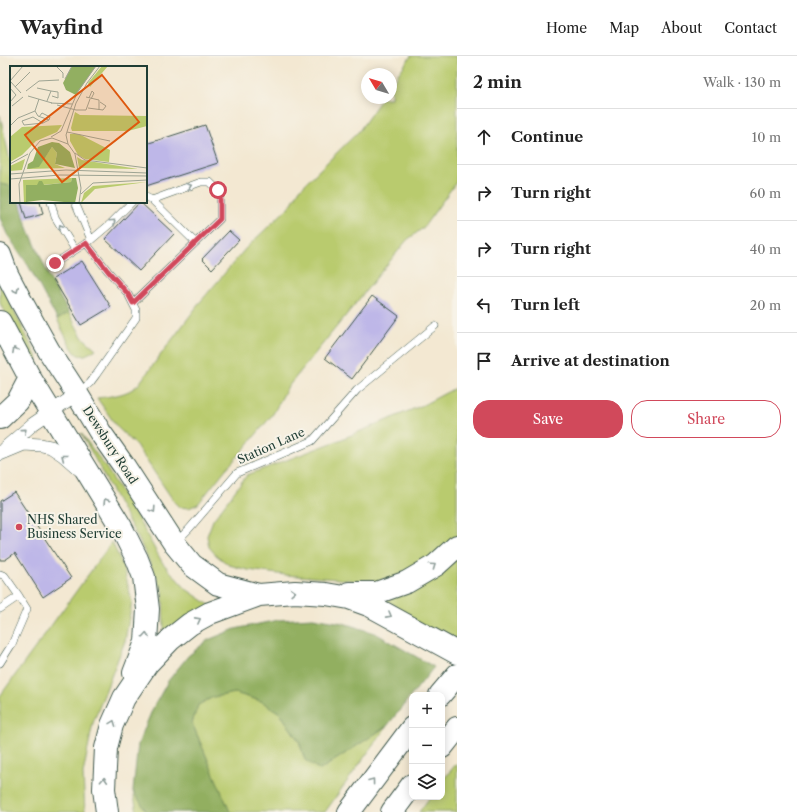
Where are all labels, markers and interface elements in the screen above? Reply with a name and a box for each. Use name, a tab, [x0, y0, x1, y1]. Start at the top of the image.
text: Wayfind	[20, 16, 103, 39]
text: Home	[546, 19, 587, 37]
text: Map	[609, 19, 639, 37]
text: About	[661, 19, 702, 37]
text: Contact	[724, 19, 777, 37]
inset map	[10, 66, 147, 203]
north arrow	[361, 68, 397, 104]
text: 2 min	[473, 72, 522, 92]
text: Walk · 130 m	[703, 74, 781, 90]
icon: ahead	[473, 126, 495, 148]
text: Continue	[511, 127, 583, 146]
text: 10 m	[752, 129, 781, 145]
route start	[209, 181, 227, 199]
icon: right	[473, 182, 495, 204]
one-way arrow	[185, 183, 192, 191]
text: Turn right	[511, 183, 591, 202]
text: 60 m	[750, 185, 781, 201]
one-way arrow	[108, 219, 115, 226]
one-way arrow	[58, 224, 66, 231]
icon: right	[473, 238, 495, 260]
text: Turn right	[511, 239, 591, 258]
text: 40 m	[750, 241, 781, 257]
route end	[46, 254, 64, 272]
one-way arrow	[11, 286, 19, 294]
icon: left	[473, 294, 495, 316]
text: Turn left	[511, 295, 580, 314]
text: 20 m	[750, 297, 781, 313]
one-way arrow	[12, 347, 20, 354]
icon: arrive	[473, 350, 495, 372]
text: Arrive at destination	[511, 351, 670, 370]
button: Save	[473, 400, 623, 438]
button: Share	[631, 400, 781, 438]
street label: Dewsbury Road	[80, 403, 142, 487]
street label: Station Lane	[235, 424, 307, 467]
one-way arrow	[20, 429, 27, 436]
one-way arrow	[62, 455, 69, 462]
one-way arrow	[103, 498, 110, 505]
one-way arrow	[148, 506, 156, 513]
place label: NHS Shared Business Service	[27, 512, 122, 541]
marker: NHS Shared Business Service	[14, 522, 24, 532]
one-way arrow	[429, 564, 436, 571]
one-way arrow	[290, 588, 296, 597]
one-way arrow	[385, 611, 392, 618]
one-way arrow	[194, 617, 201, 624]
one-way arrow	[141, 632, 150, 638]
map controls	[409, 692, 445, 800]
button: +	[409, 692, 445, 728]
one-way arrow	[109, 719, 117, 726]
button: −	[409, 728, 445, 764]
button: layers	[409, 764, 445, 800]
one-way arrow	[100, 777, 108, 783]
one-way arrow	[368, 778, 375, 785]

